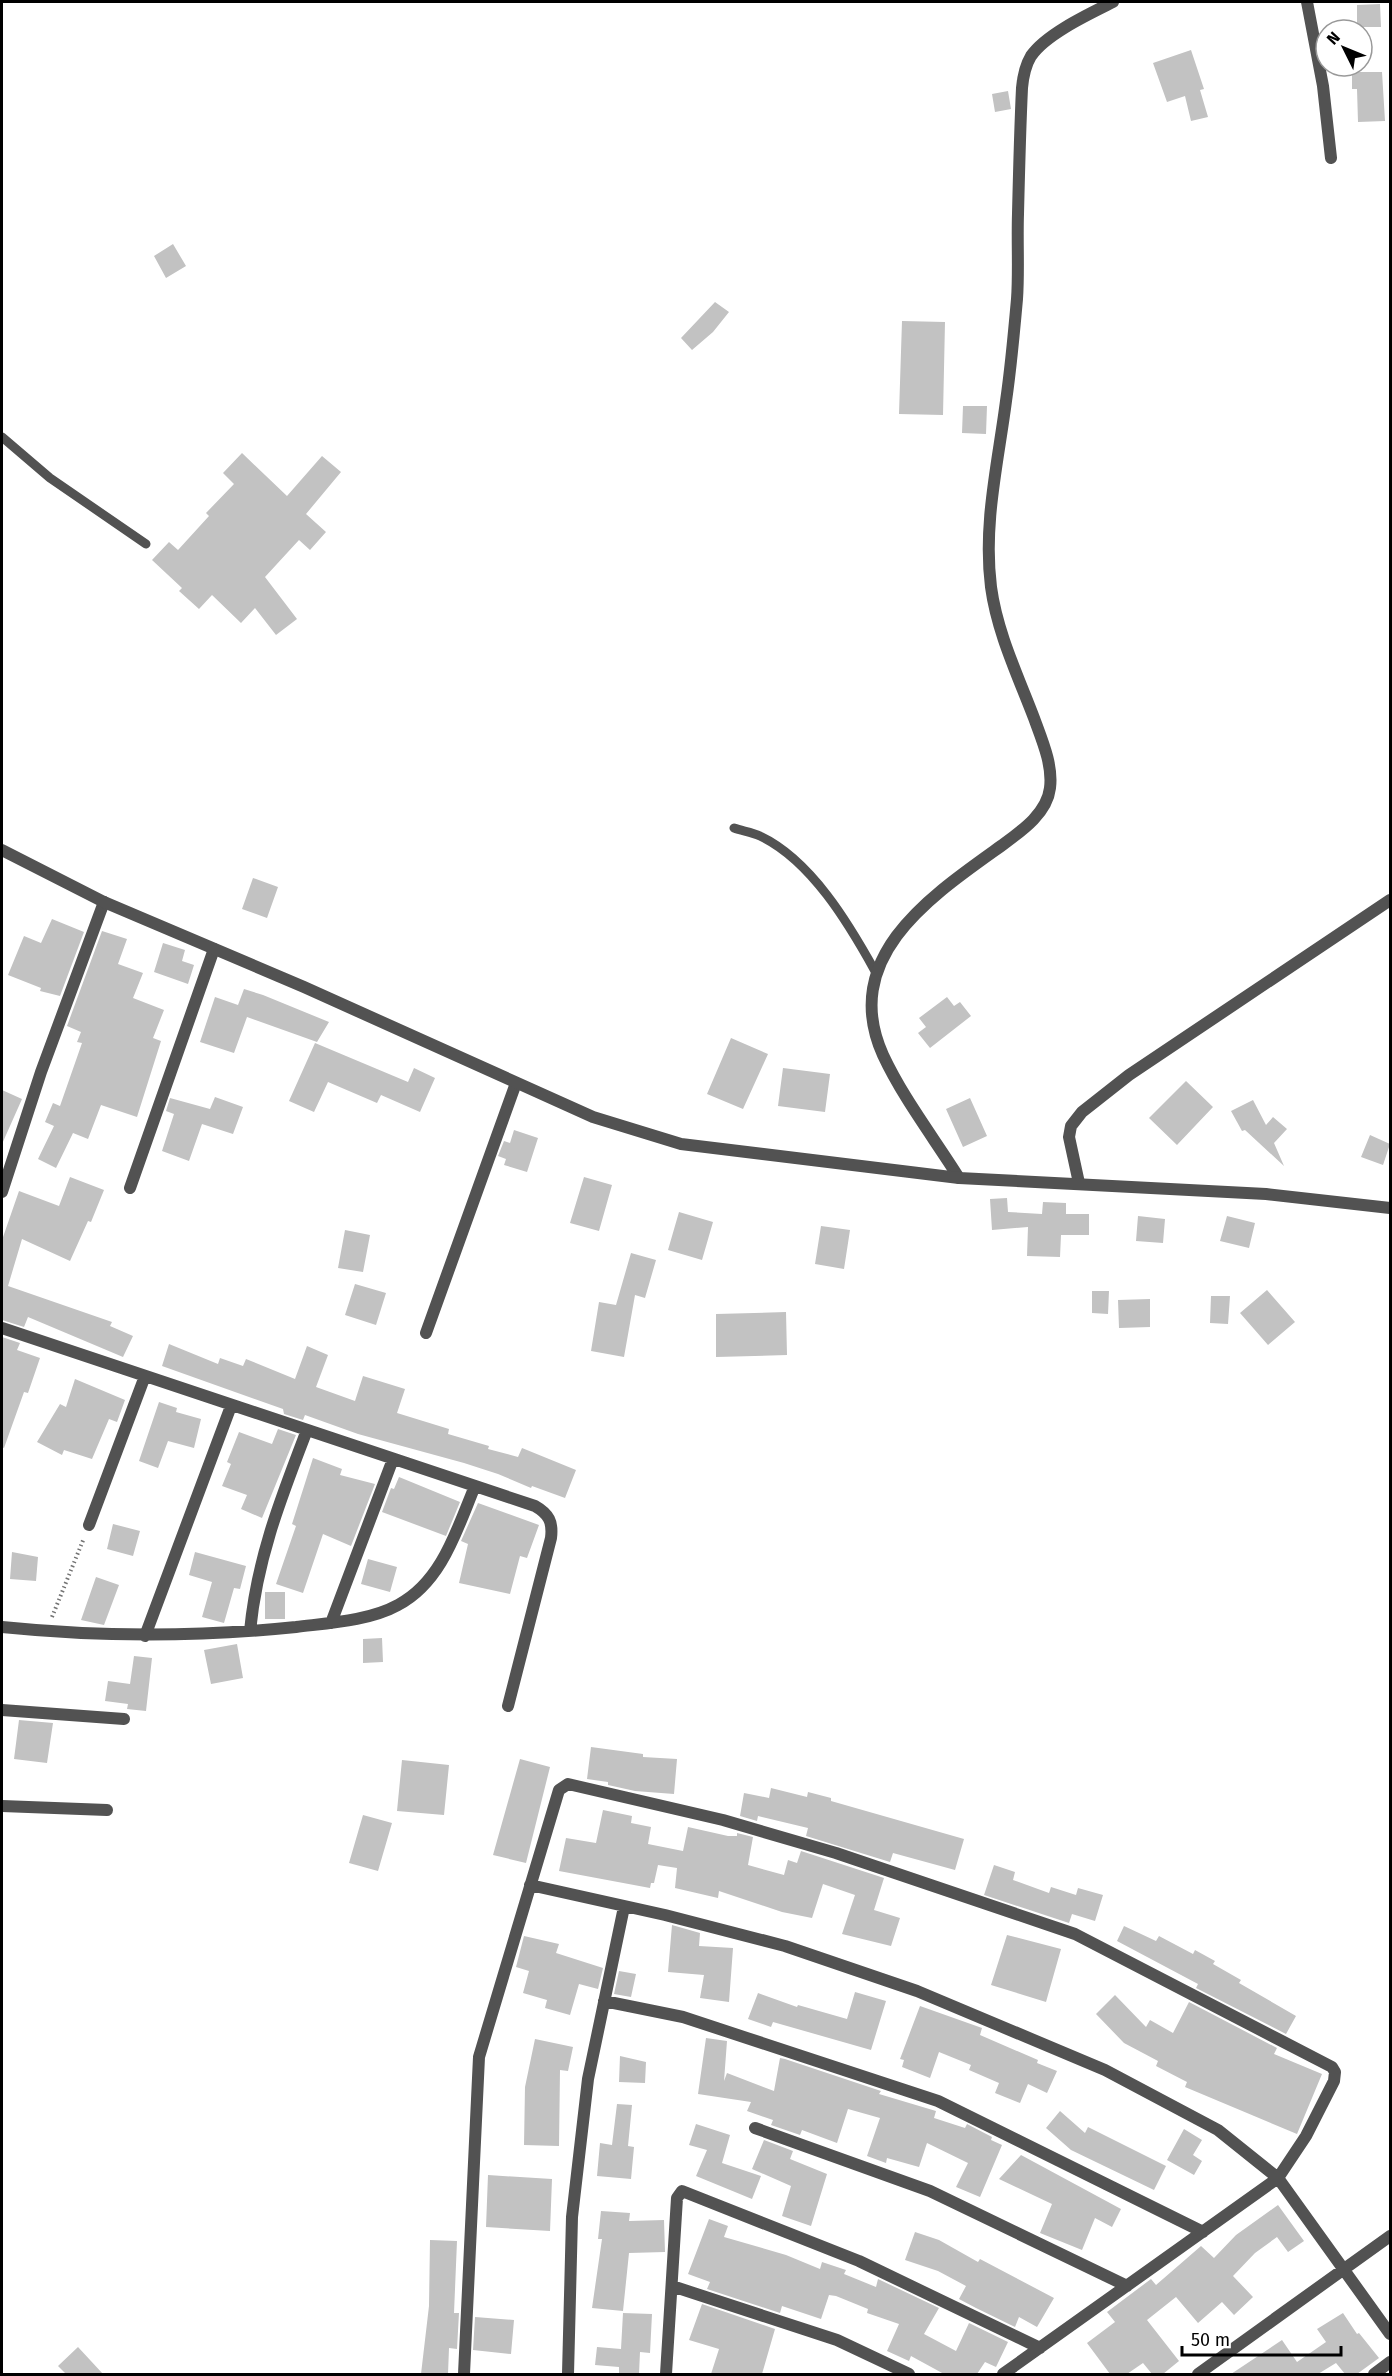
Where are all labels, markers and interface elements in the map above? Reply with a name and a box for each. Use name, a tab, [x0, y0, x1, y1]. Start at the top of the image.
north arrow	[1314, 18, 1374, 78]
text: N	[1323, 28, 1344, 48]
scale bar	[1182, 2319, 1341, 2357]
text: 50 m	[1191, 2329, 1230, 2351]

